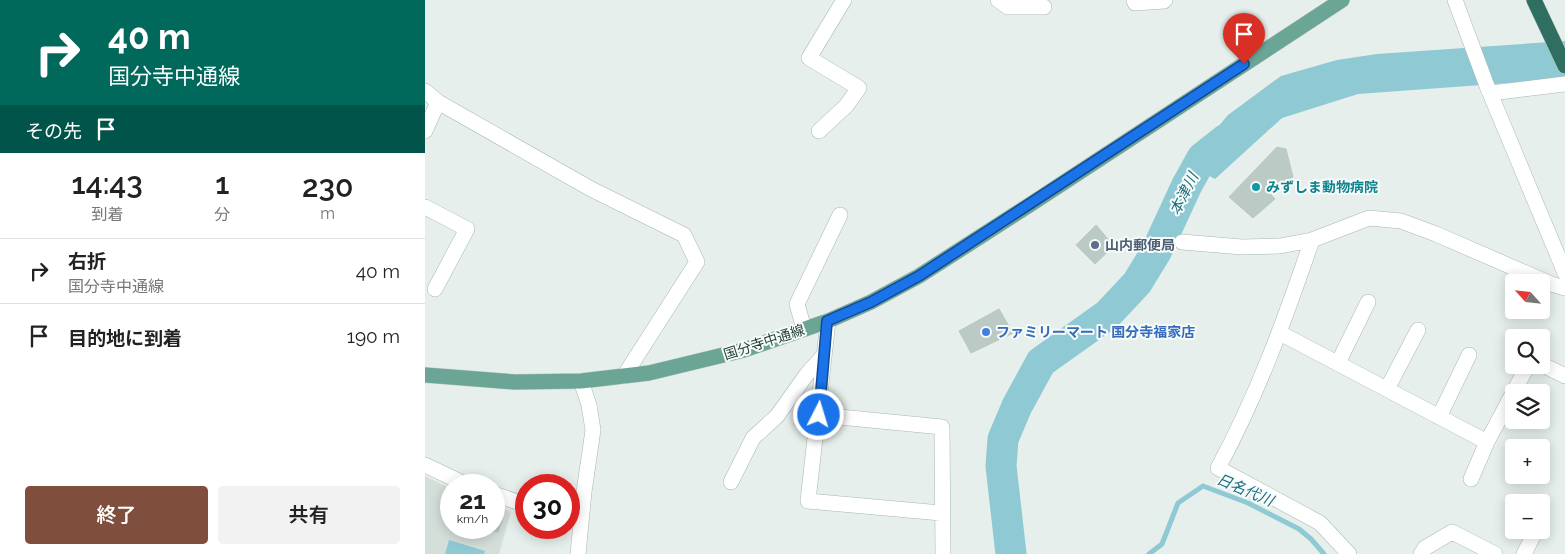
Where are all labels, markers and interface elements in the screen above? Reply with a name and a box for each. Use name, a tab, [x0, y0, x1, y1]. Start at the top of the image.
pin	[1223, 13, 1265, 64]
text: 40 m	[108, 16, 190, 57]
icon: right	[25, 20, 90, 85]
icon: arrive	[1230, 20, 1258, 48]
text: 国分寺中通線	[108, 63, 240, 89]
icon: arrive	[92, 115, 120, 143]
text: その先	[25, 120, 82, 142]
text: 14:43	[72, 166, 143, 201]
text: 1	[215, 166, 229, 201]
water label: 本津川	[1166, 168, 1203, 218]
text: 230	[302, 169, 353, 204]
place label: みずしま動物病院	[1266, 179, 1378, 195]
marker: みずしま動物病院	[1250, 181, 1262, 193]
text: m	[320, 204, 335, 223]
text: 到着	[91, 205, 123, 224]
text: 分	[214, 205, 230, 224]
place label: 山内郵便局	[1105, 237, 1175, 253]
marker: 山内郵便局	[1089, 239, 1101, 251]
text: 右折	[68, 250, 106, 272]
icon: right	[25, 257, 53, 285]
text: 40 m	[356, 260, 400, 282]
north arrow	[1505, 274, 1550, 319]
map controls	[1505, 274, 1550, 539]
text: 国分寺中通線	[68, 277, 164, 296]
street label: 国分寺中通線	[722, 321, 806, 363]
icon: arrive	[25, 322, 53, 350]
place label: ファミリーマート 国分寺福家店	[996, 324, 1195, 340]
text: 190 m	[347, 325, 400, 347]
marker: ファミリーマート 国分寺福家店	[980, 326, 992, 338]
text: 目的地に到着	[68, 327, 182, 349]
button: search	[1505, 329, 1550, 374]
button: layers	[1505, 384, 1550, 429]
position arrow	[792, 388, 844, 440]
button: +	[1505, 439, 1550, 484]
water label: 日名代川	[1214, 470, 1278, 511]
speed limit sign: 30	[515, 474, 580, 539]
text: 21	[459, 485, 486, 515]
button: 終了	[25, 486, 208, 544]
button: 共有	[218, 486, 400, 544]
button: −	[1505, 494, 1550, 539]
text: km/h	[457, 512, 488, 526]

